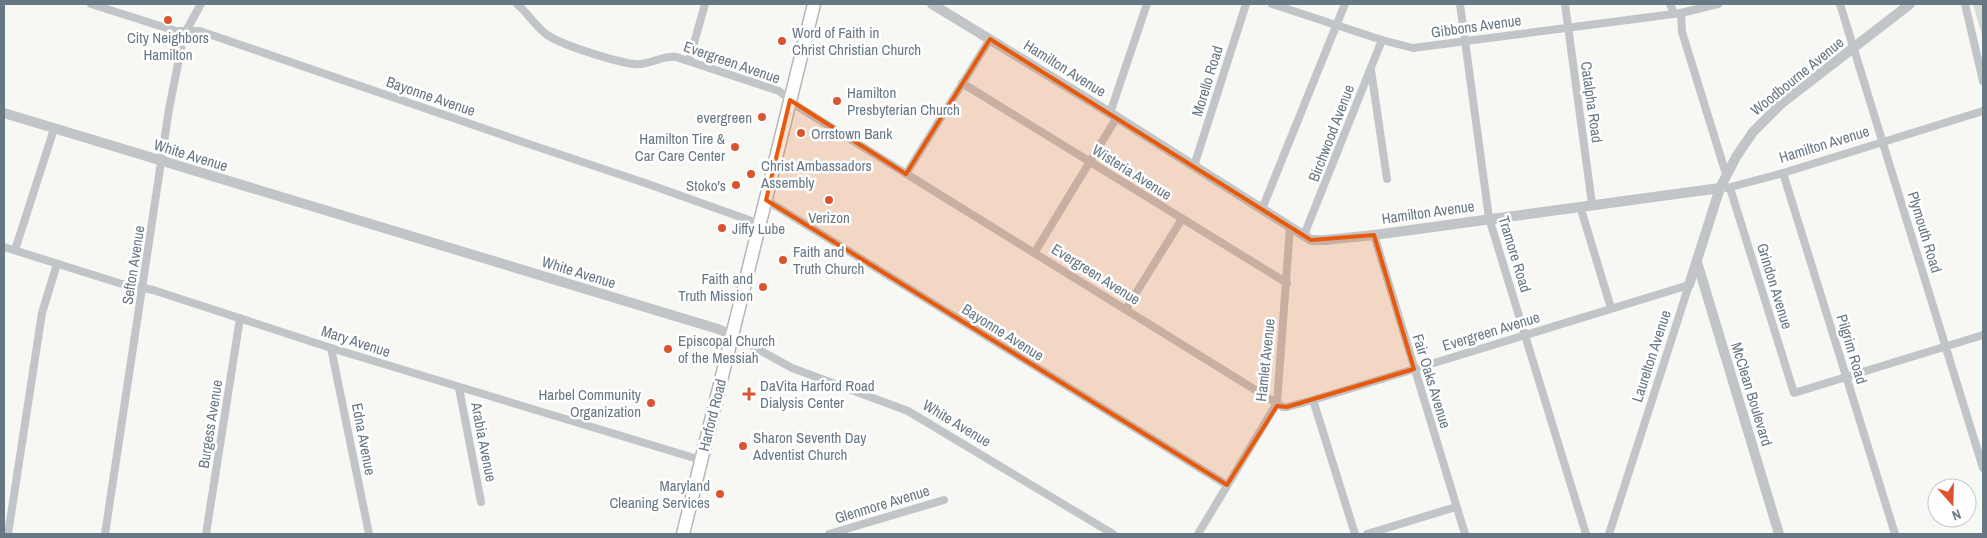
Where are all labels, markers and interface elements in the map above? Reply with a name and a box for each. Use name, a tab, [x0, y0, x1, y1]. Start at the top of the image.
street label: Gibbons Avenue	[1430, 9, 1523, 43]
marker: City Neighbors Hamilton	[162, 14, 174, 26]
place label: Word of Faith in Christ Christian Church	[792, 22, 921, 60]
place label: City Neighbors Hamilton	[127, 27, 209, 65]
street label: Woodbourne Avenue	[1746, 32, 1848, 120]
street label: Hamilton Avenue	[1020, 34, 1110, 102]
marker: Word of Faith in Christ Christian Church	[776, 35, 788, 47]
street label: Evergreen Avenue	[681, 36, 783, 88]
street label: Morello Road	[1186, 43, 1228, 119]
street label: Catalpha Road	[1576, 60, 1608, 144]
street label: Bayonne Avenue	[384, 71, 478, 121]
street label: Birchwood Avenue	[1303, 81, 1359, 185]
place label: Hamilton Presbyterian Church	[847, 82, 960, 120]
marker: Hamilton Presbyterian Church	[831, 95, 843, 107]
place label: evergreen	[697, 107, 752, 128]
marker: evergreen	[756, 111, 768, 123]
street label: Hamilton Avenue	[1776, 120, 1872, 168]
place label: Orrstown Bank	[811, 123, 893, 144]
marker: Orrstown Bank	[795, 127, 807, 139]
place label: Hamilton Tire & Car Care Center	[635, 128, 726, 166]
street label: White Avenue	[151, 134, 231, 176]
street label: Wisteria Avenue	[1088, 139, 1176, 205]
marker: Hamilton Tire & Car Care Center	[729, 141, 741, 153]
place label: Christ Ambassadors Assembly	[760, 155, 872, 193]
marker: Christ Ambassadors Assembly	[745, 168, 757, 180]
place label: Stoko's	[686, 175, 726, 196]
marker: Stoko's	[730, 179, 742, 191]
street label: Plymouth Road	[1903, 189, 1947, 275]
marker: Verizon	[823, 194, 835, 206]
street label: Hamilton Avenue	[1380, 195, 1476, 229]
place label: Verizon	[808, 207, 850, 228]
street label: Tramore Road	[1493, 213, 1537, 295]
place label: Jiffy Lube	[732, 218, 785, 239]
marker: Jiffy Lube	[716, 222, 728, 234]
street label: Sefton Avenue	[116, 224, 150, 306]
street label: Evergreen Avenue	[1048, 238, 1145, 310]
place label: Faith and Truth Church	[793, 241, 864, 279]
street label: Grindon Avenue	[1752, 241, 1798, 332]
street label: White Avenue	[539, 251, 619, 293]
marker: Faith and Truth Church	[777, 254, 789, 266]
place label: Faith and Truth Mission	[678, 268, 753, 306]
marker: Faith and Truth Mission	[757, 281, 769, 293]
street label: Bayonne Avenue	[958, 299, 1048, 366]
street label: Evergreen Avenue	[1440, 306, 1543, 356]
street label: Laurelton Avenue	[1626, 307, 1676, 405]
street label: Pilgrim Road	[1831, 312, 1873, 386]
street label: Hamlet Avenue	[1250, 317, 1280, 402]
street label: Mary Avenue	[319, 320, 393, 362]
place label: Episcopal Church of the Messiah	[678, 330, 775, 368]
street label: Fair Oaks Avenue	[1408, 331, 1456, 431]
street label: McClean Boulevard	[1726, 340, 1778, 448]
marker: Episcopal Church of the Messiah	[662, 343, 674, 355]
place label: DaVita Harford Road Dialysis Center	[760, 375, 875, 413]
street label: Harford Road	[693, 377, 731, 453]
street label: Burgess Avenue	[193, 378, 227, 470]
place label: Harbel Community Organization	[538, 384, 642, 422]
marker: DaVita Harford Road Dialysis Center	[742, 387, 756, 401]
street label: White Avenue	[919, 394, 995, 452]
marker: Harbel Community Organization	[645, 397, 657, 409]
street label: Arabia Avenue	[466, 400, 502, 484]
street label: Edna Avenue	[347, 401, 381, 477]
place label: Sharon Seventh Day Adventist Church	[752, 427, 867, 465]
marker: Sharon Seventh Day Adventist Church	[737, 440, 749, 452]
place label: Maryland Cleaning Services	[609, 475, 710, 513]
north arrow	[1927, 478, 1977, 528]
street label: Glenmore Avenue	[832, 480, 932, 528]
marker: Maryland Cleaning Services	[714, 488, 726, 500]
text: N	[1949, 505, 1963, 525]

